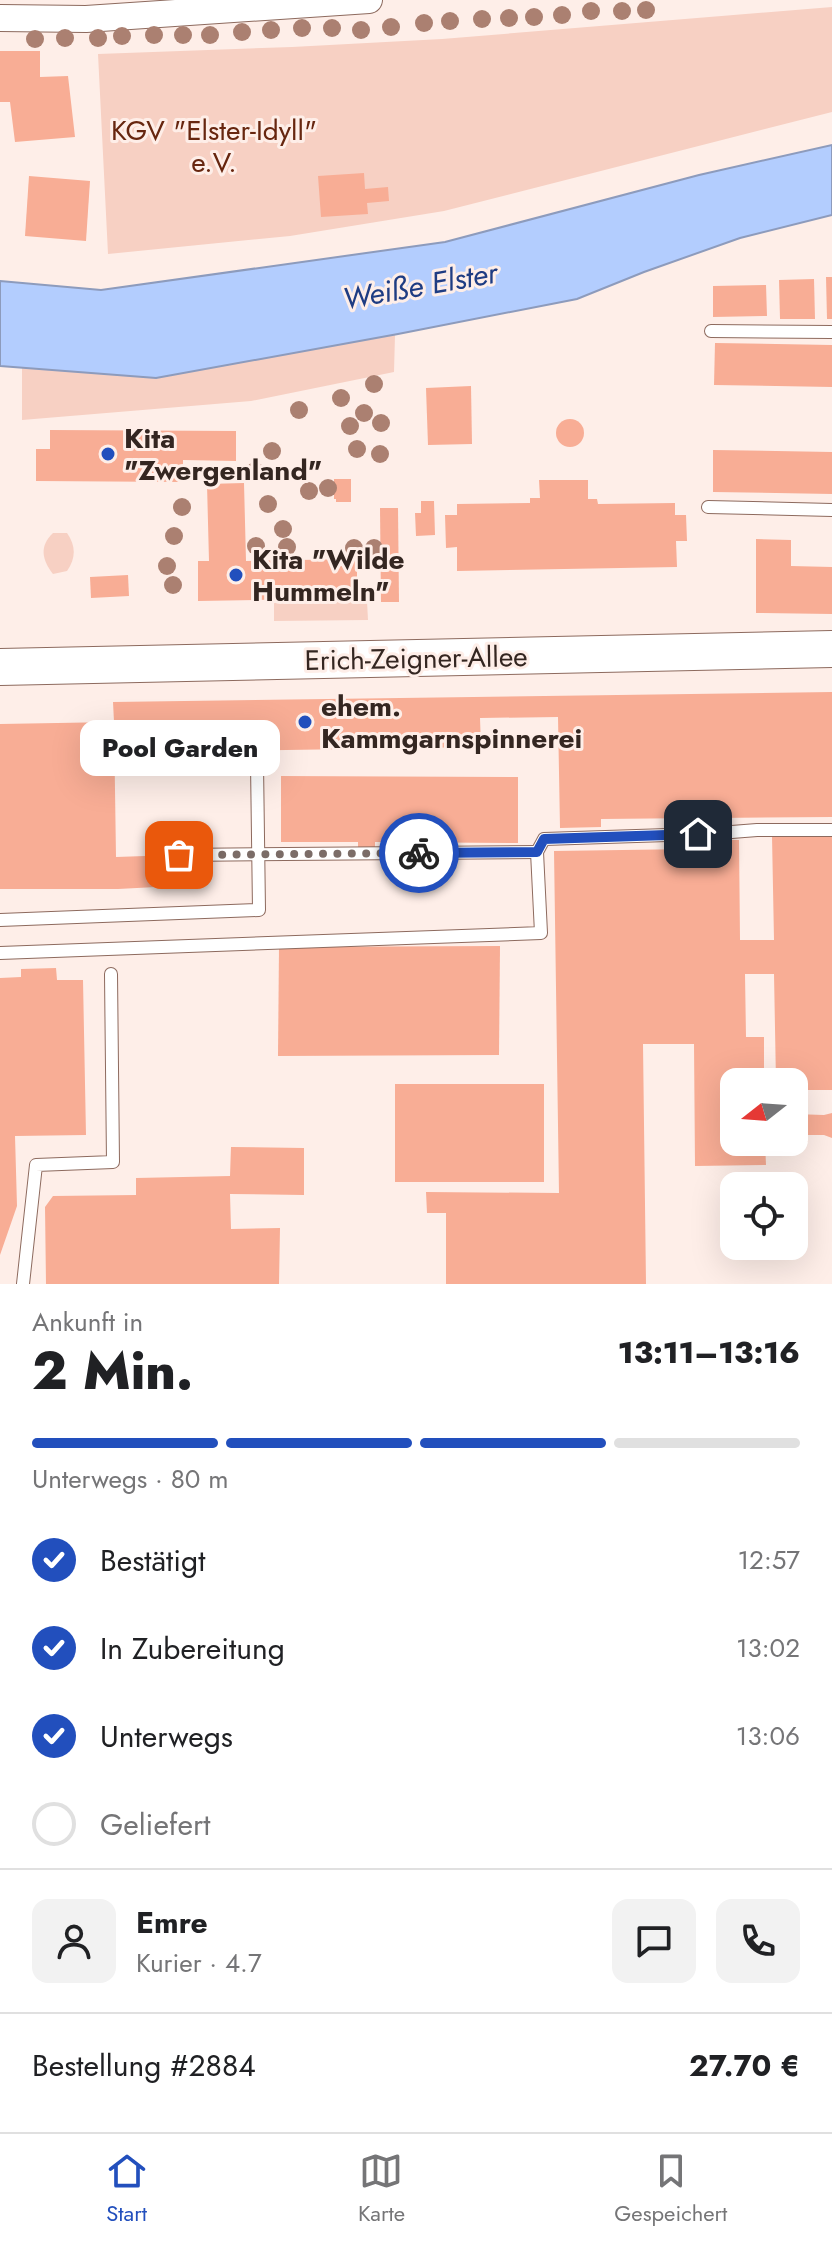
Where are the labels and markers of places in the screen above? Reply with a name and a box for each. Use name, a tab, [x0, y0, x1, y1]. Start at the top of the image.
place label: Kita "Zwergenland"	[124, 418, 322, 491]
marker: Kita "Zwergenland"	[99, 445, 117, 463]
place label: Kita "Wilde Hummeln"	[252, 539, 405, 612]
marker: Kita "Wilde Hummeln"	[227, 566, 245, 584]
place label: ehem. Kammgarnspinnerei	[321, 686, 582, 759]
marker: ehem. Kammgarnspinnerei	[296, 713, 314, 731]
callout: Pool Garden	[79, 719, 279, 775]
pin	[664, 800, 732, 868]
pin	[145, 821, 213, 889]

